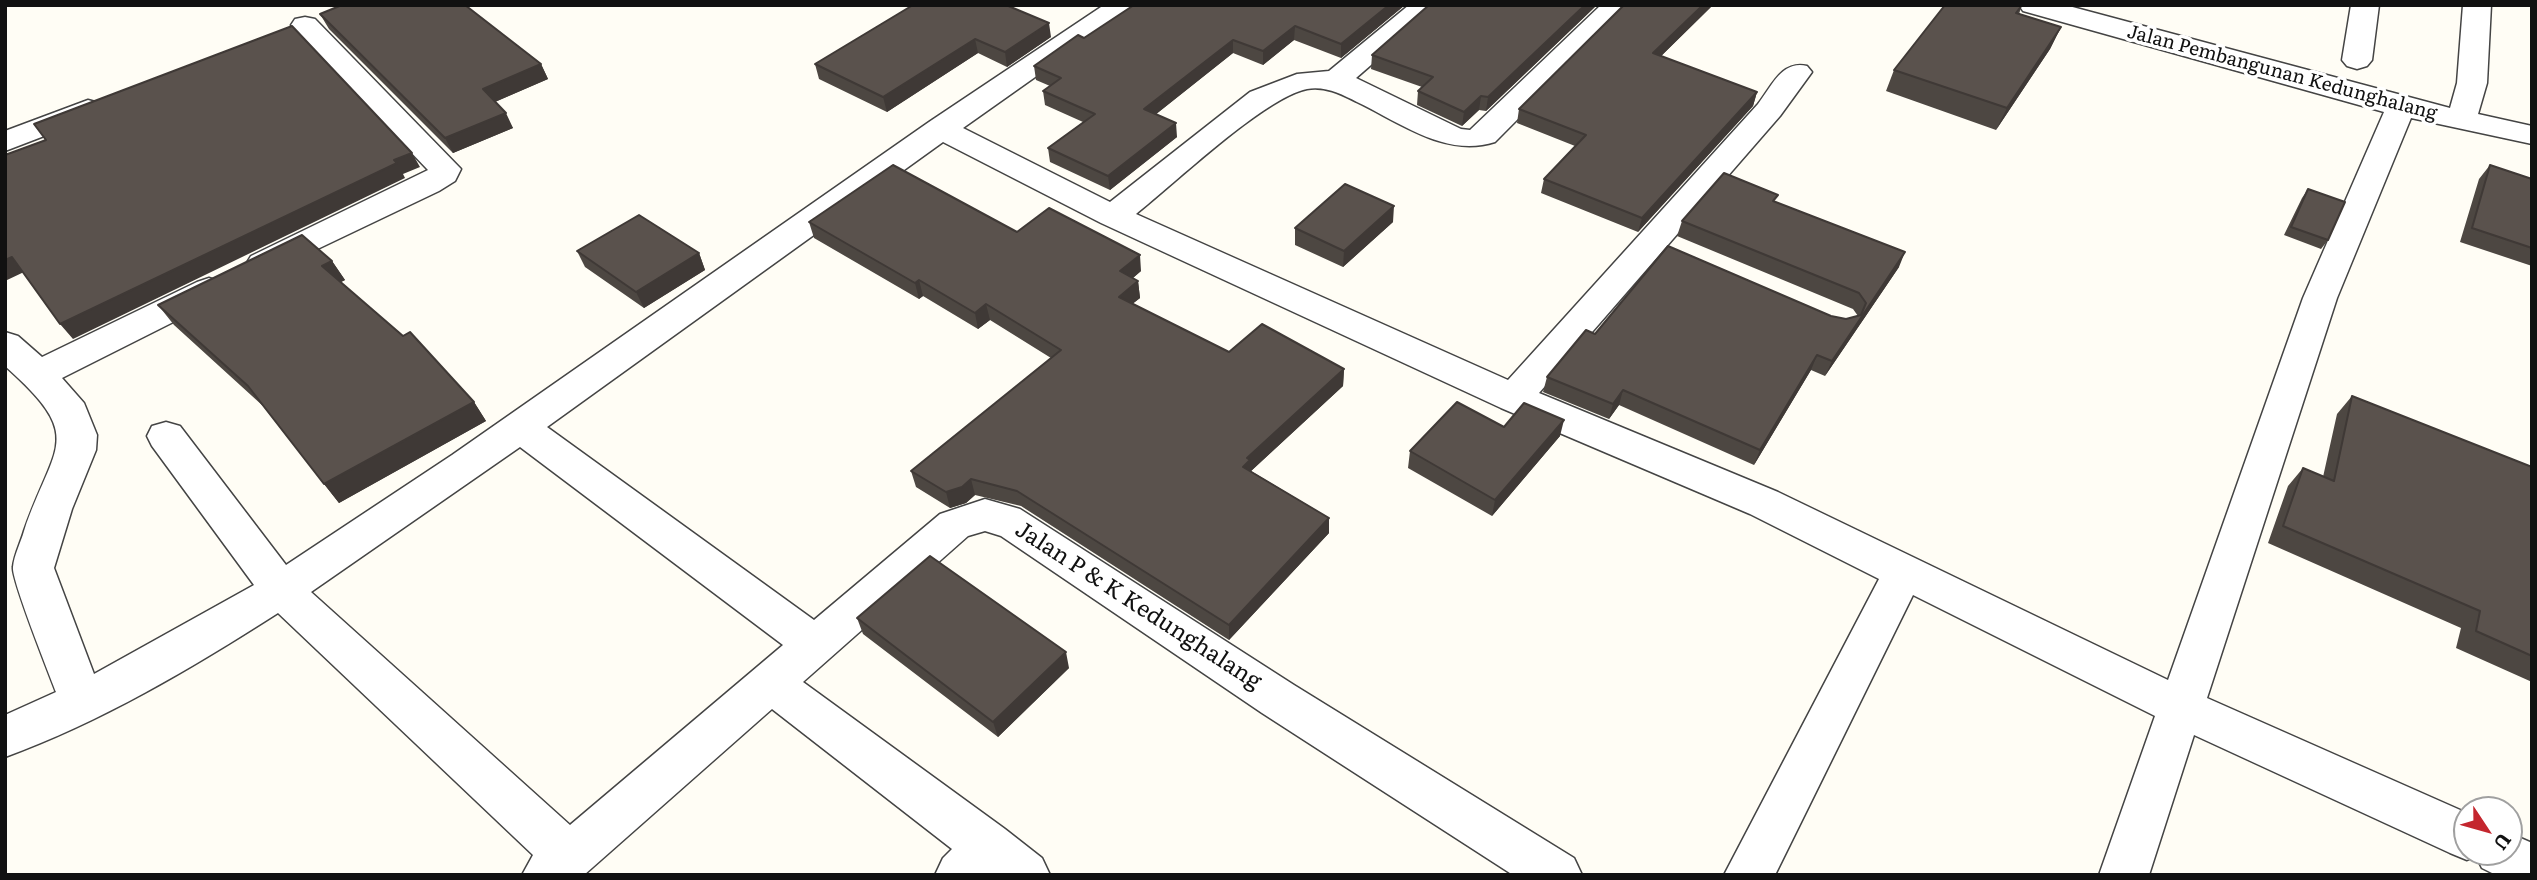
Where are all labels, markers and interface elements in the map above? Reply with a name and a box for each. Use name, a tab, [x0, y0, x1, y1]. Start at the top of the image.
street label: Jalan Pembangunan Kedunghalang	[2124, 21, 2440, 125]
street label: Jalan P & K Kedunghalang	[1010, 516, 1266, 696]
north arrow	[2453, 796, 2523, 866]
text: U	[2488, 828, 2519, 856]

